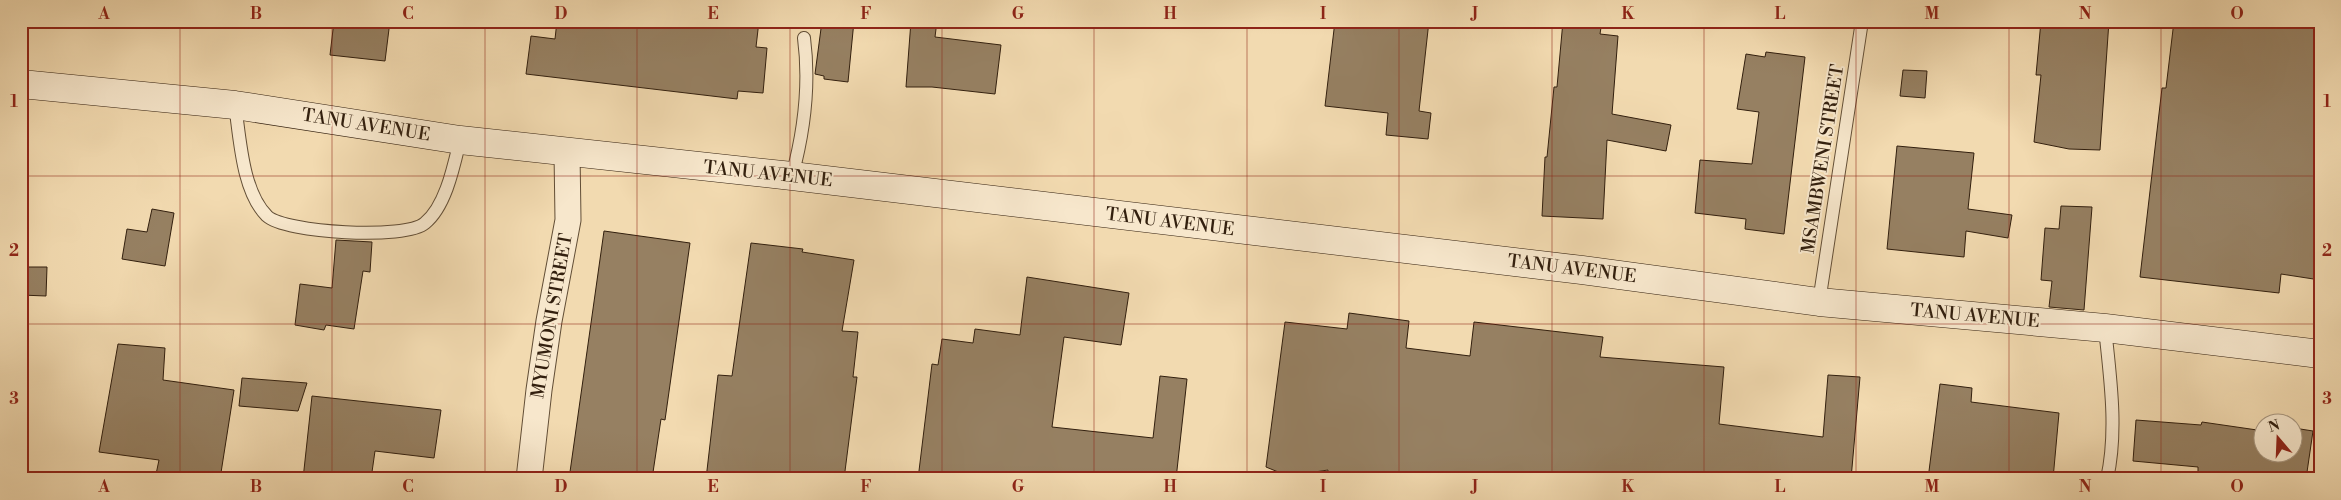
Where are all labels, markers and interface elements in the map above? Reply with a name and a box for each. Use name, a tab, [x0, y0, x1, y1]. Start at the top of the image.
text: A	[97, 4, 110, 24]
text: B	[250, 4, 262, 24]
text: C	[402, 4, 414, 24]
text: D	[555, 4, 568, 24]
text: E	[707, 4, 719, 24]
text: F	[860, 4, 872, 24]
text: G	[1012, 4, 1025, 24]
text: H	[1163, 4, 1177, 24]
text: I	[1320, 4, 1326, 24]
text: J	[1470, 4, 1478, 24]
text: K	[1622, 4, 1636, 24]
text: L	[1775, 4, 1786, 24]
text: M	[1925, 4, 1940, 24]
text: N	[2079, 4, 2092, 24]
text: O	[2230, 4, 2244, 24]
street label: MSAMBWENI STREET	[1797, 62, 1849, 255]
text: 1	[10, 92, 18, 112]
text: 1	[2323, 92, 2331, 112]
street label: TANU AVENUE	[300, 103, 432, 147]
street label: TANU AVENUE	[702, 156, 834, 192]
street label: TANU AVENUE	[1104, 203, 1236, 241]
street label: MYUMONI STREET	[526, 231, 578, 400]
text: 2	[9, 241, 19, 261]
text: 2	[2322, 241, 2332, 261]
street label: TANU AVENUE	[1506, 250, 1638, 288]
street label: TANU AVENUE	[1909, 299, 2041, 333]
text: 3	[9, 389, 19, 409]
text: 3	[2322, 389, 2332, 409]
north arrow	[2254, 412, 2304, 462]
text: N	[2266, 416, 2282, 437]
text: A	[97, 477, 110, 497]
text: B	[250, 477, 262, 497]
text: C	[402, 477, 414, 497]
text: D	[555, 477, 568, 497]
text: E	[707, 477, 719, 497]
text: F	[860, 477, 872, 497]
text: G	[1012, 477, 1025, 497]
text: H	[1163, 477, 1177, 497]
text: I	[1320, 477, 1326, 497]
text: J	[1470, 477, 1478, 497]
text: K	[1622, 477, 1636, 497]
text: L	[1775, 477, 1786, 497]
text: M	[1925, 477, 1940, 497]
text: N	[2079, 477, 2092, 497]
text: O	[2230, 477, 2244, 497]

